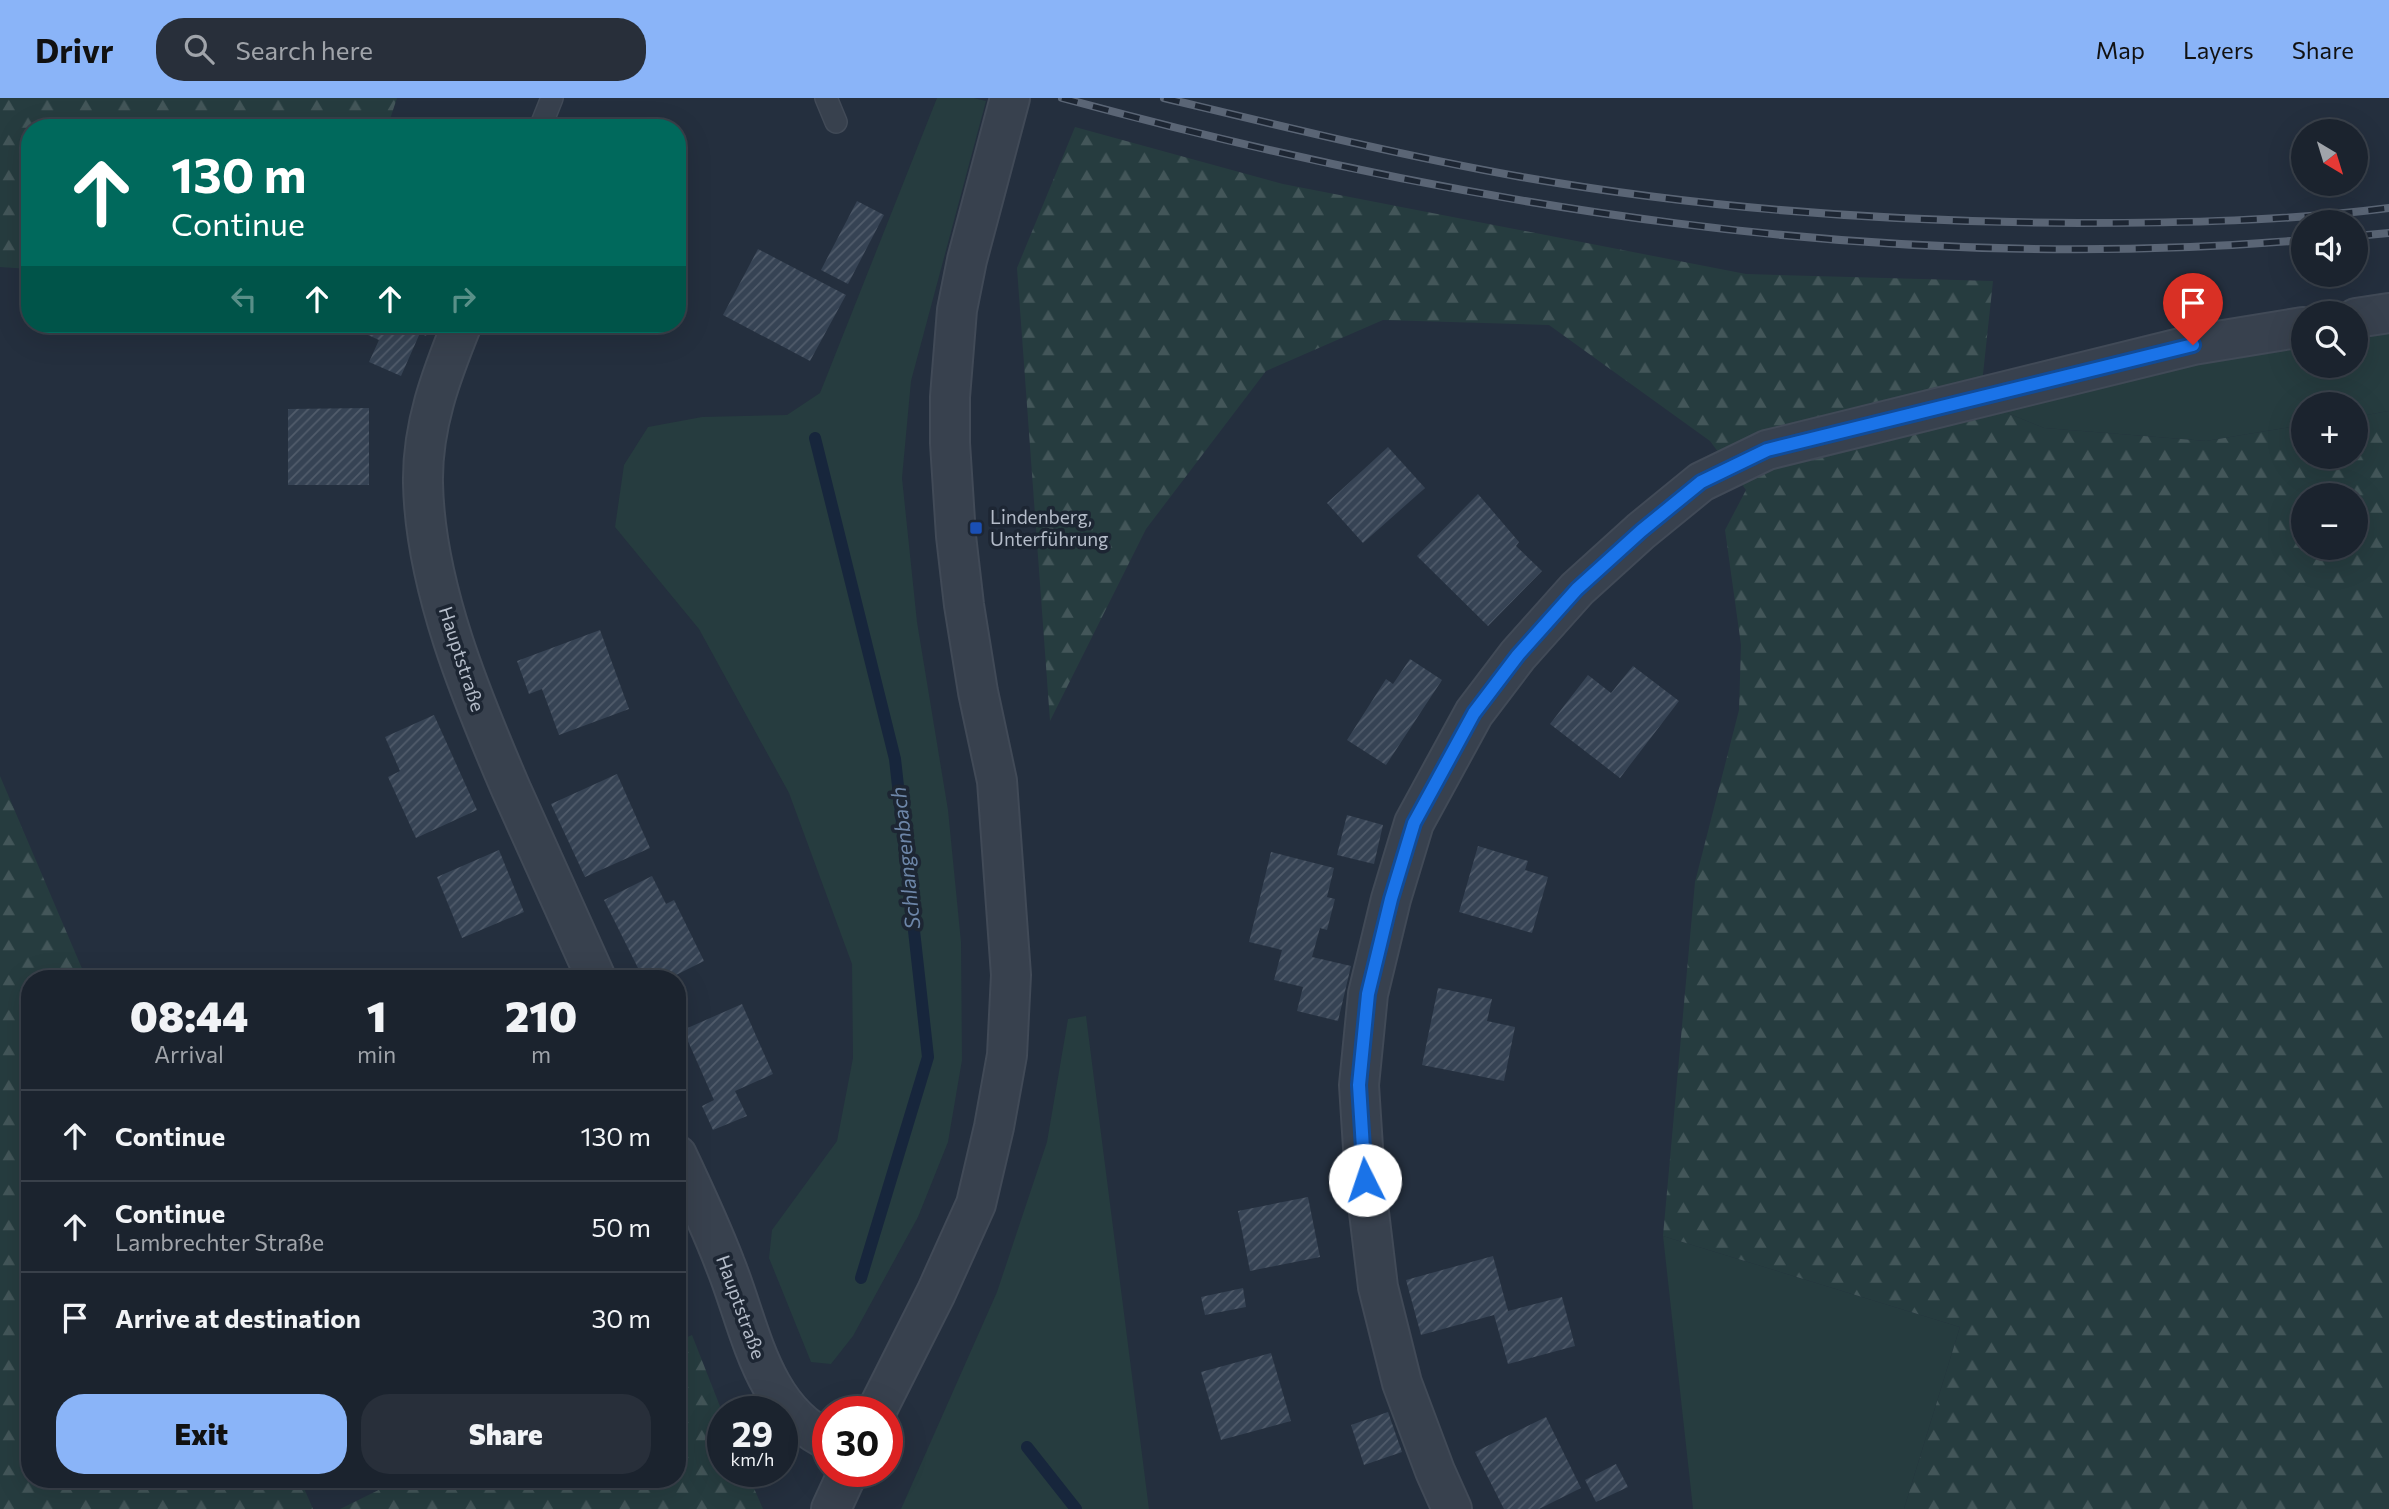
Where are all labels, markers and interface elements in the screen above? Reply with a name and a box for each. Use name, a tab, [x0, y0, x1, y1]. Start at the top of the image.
search box	[156, 18, 646, 81]
text: Drivr	[35, 29, 114, 70]
icon: search	[180, 30, 218, 68]
text: Search here	[236, 34, 373, 65]
text: Map	[2096, 35, 2145, 64]
text: Layers	[2183, 35, 2254, 64]
text: Share	[2292, 35, 2354, 64]
north arrow	[2291, 119, 2368, 196]
map controls	[2291, 119, 2368, 560]
text: 130 m	[171, 143, 306, 203]
icon: ahead	[56, 147, 147, 238]
text: Continue	[171, 203, 305, 243]
button: sound	[2291, 210, 2368, 287]
pin	[2163, 273, 2223, 345]
icon: left	[225, 280, 263, 318]
icon: ahead	[298, 280, 336, 318]
icon: ahead	[371, 280, 409, 318]
icon: right	[444, 280, 482, 318]
icon: arrive	[2174, 284, 2212, 322]
button: search	[2291, 301, 2368, 378]
button: +	[2291, 392, 2368, 469]
button: −	[2291, 483, 2368, 560]
place label: Lindenberg, Unterführung	[990, 505, 1108, 550]
marker: Lindenberg, Unterführung	[968, 520, 984, 536]
street label: Hauptstraße	[435, 603, 490, 714]
water label: Schlangenbach	[885, 786, 924, 931]
text: 08:44	[130, 989, 248, 1041]
text: 1	[367, 989, 386, 1041]
text: 210	[505, 989, 577, 1041]
text: Arrival	[154, 1040, 224, 1068]
text: min	[357, 1040, 396, 1068]
text: m	[531, 1040, 551, 1068]
icon: ahead	[56, 1117, 94, 1155]
text: Continue	[115, 1120, 225, 1151]
text: 130 m	[580, 1120, 651, 1151]
position arrow	[1328, 1143, 1402, 1217]
text: Continue	[115, 1197, 225, 1228]
icon: ahead	[56, 1208, 94, 1246]
text: 50 m	[591, 1211, 651, 1242]
text: Lambrechter Straße	[115, 1228, 324, 1256]
street label: Hauptstraße	[712, 1252, 771, 1362]
icon: arrive	[56, 1299, 94, 1337]
text: Arrive at destination	[115, 1302, 361, 1333]
text: 30 m	[592, 1302, 651, 1333]
button: Exit	[56, 1394, 347, 1474]
button: Share	[361, 1394, 651, 1474]
speed limit sign: 30	[812, 1396, 903, 1487]
text: 29	[732, 1411, 773, 1454]
text: km/h	[731, 1448, 774, 1470]

